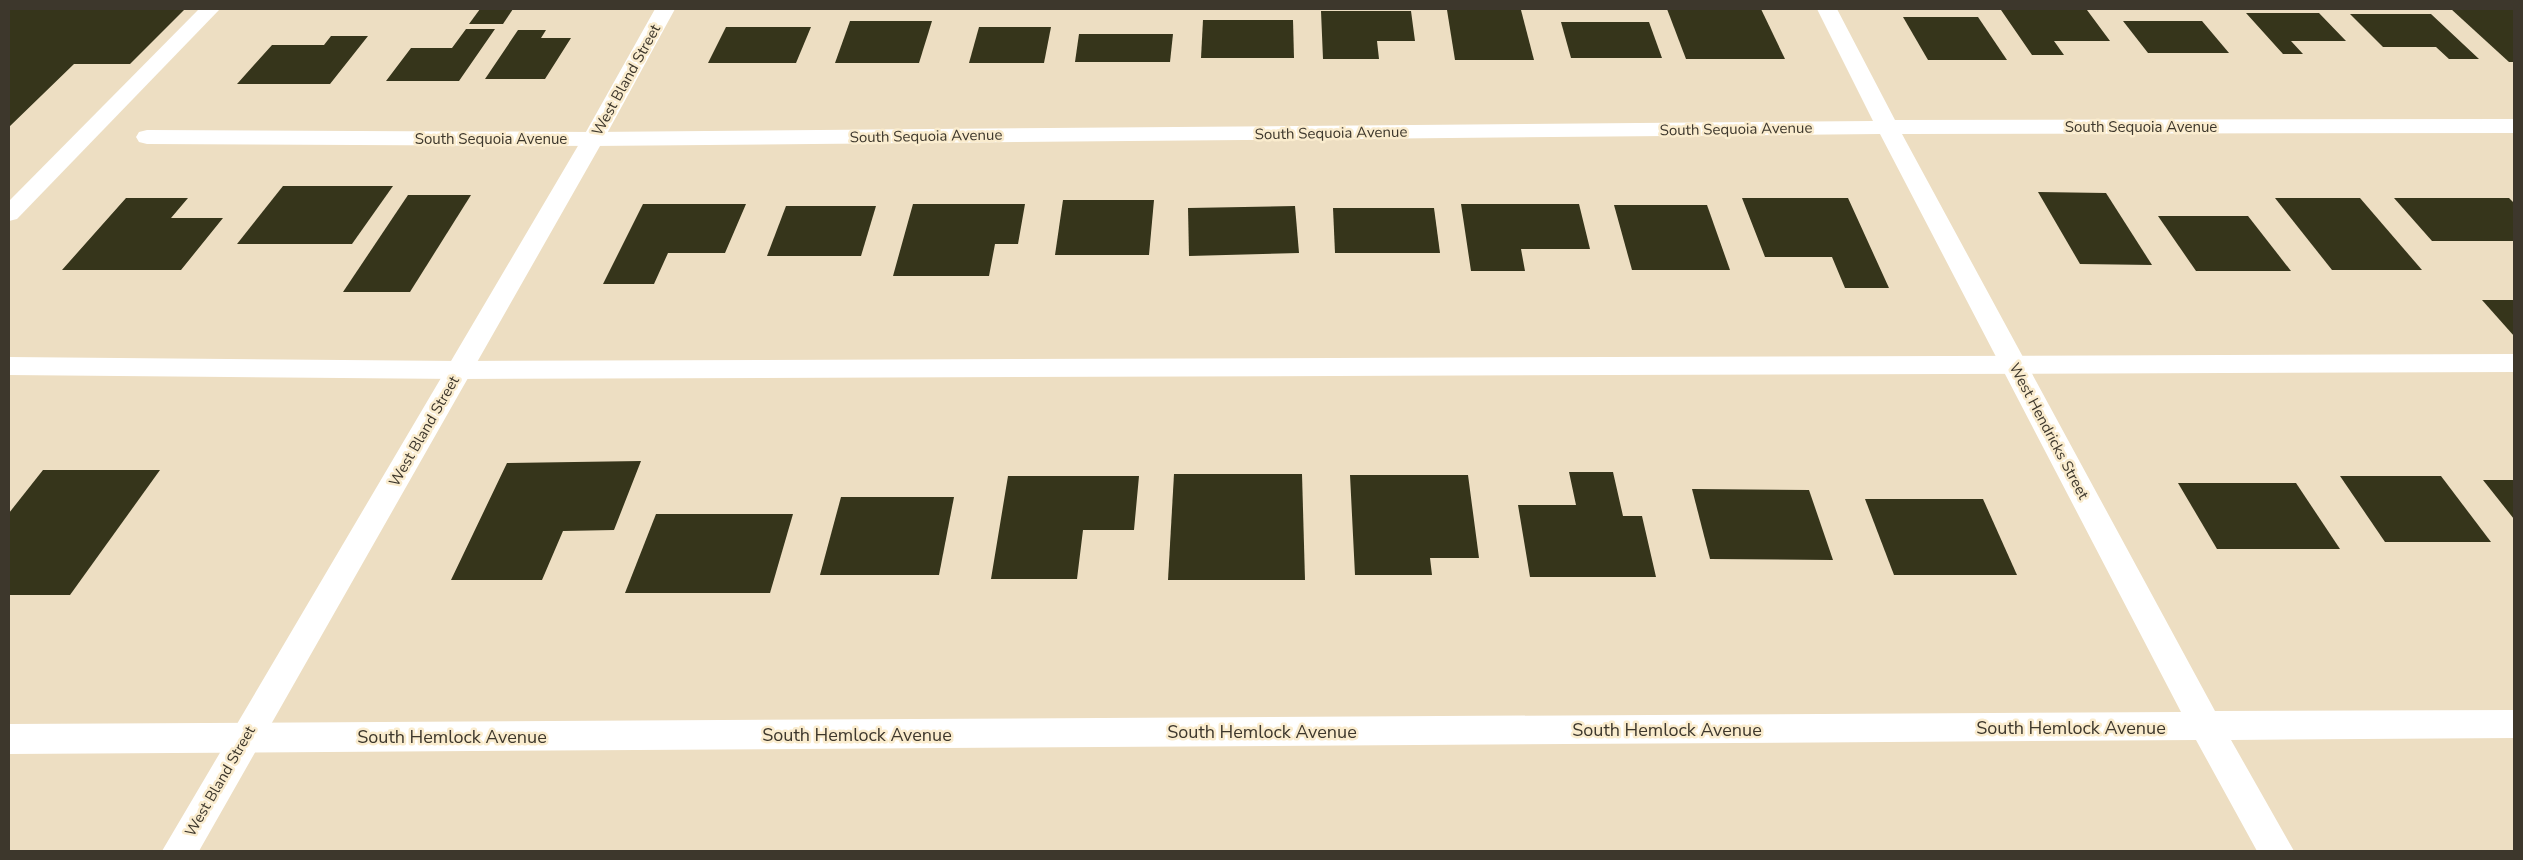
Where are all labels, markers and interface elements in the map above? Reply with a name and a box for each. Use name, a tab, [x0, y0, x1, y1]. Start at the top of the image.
street label: West Bland Street	[587, 20, 665, 139]
street label: South Sequoia Avenue	[2065, 117, 2217, 137]
street label: South Sequoia Avenue	[1660, 118, 1812, 140]
street label: South Sequoia Avenue	[1255, 122, 1407, 144]
street label: South Sequoia Avenue	[850, 125, 1002, 147]
street label: South Sequoia Avenue	[415, 129, 567, 149]
street label: West Hendricks Street	[2005, 359, 2094, 503]
street label: West Bland Street	[384, 371, 464, 490]
street label: South Hemlock Avenue	[1976, 716, 2166, 740]
street label: South Hemlock Avenue	[1572, 718, 1762, 742]
street label: South Hemlock Avenue	[1167, 720, 1357, 744]
street label: West Bland Street	[180, 721, 260, 840]
street label: South Hemlock Avenue	[762, 723, 952, 747]
street label: South Hemlock Avenue	[357, 725, 547, 749]

